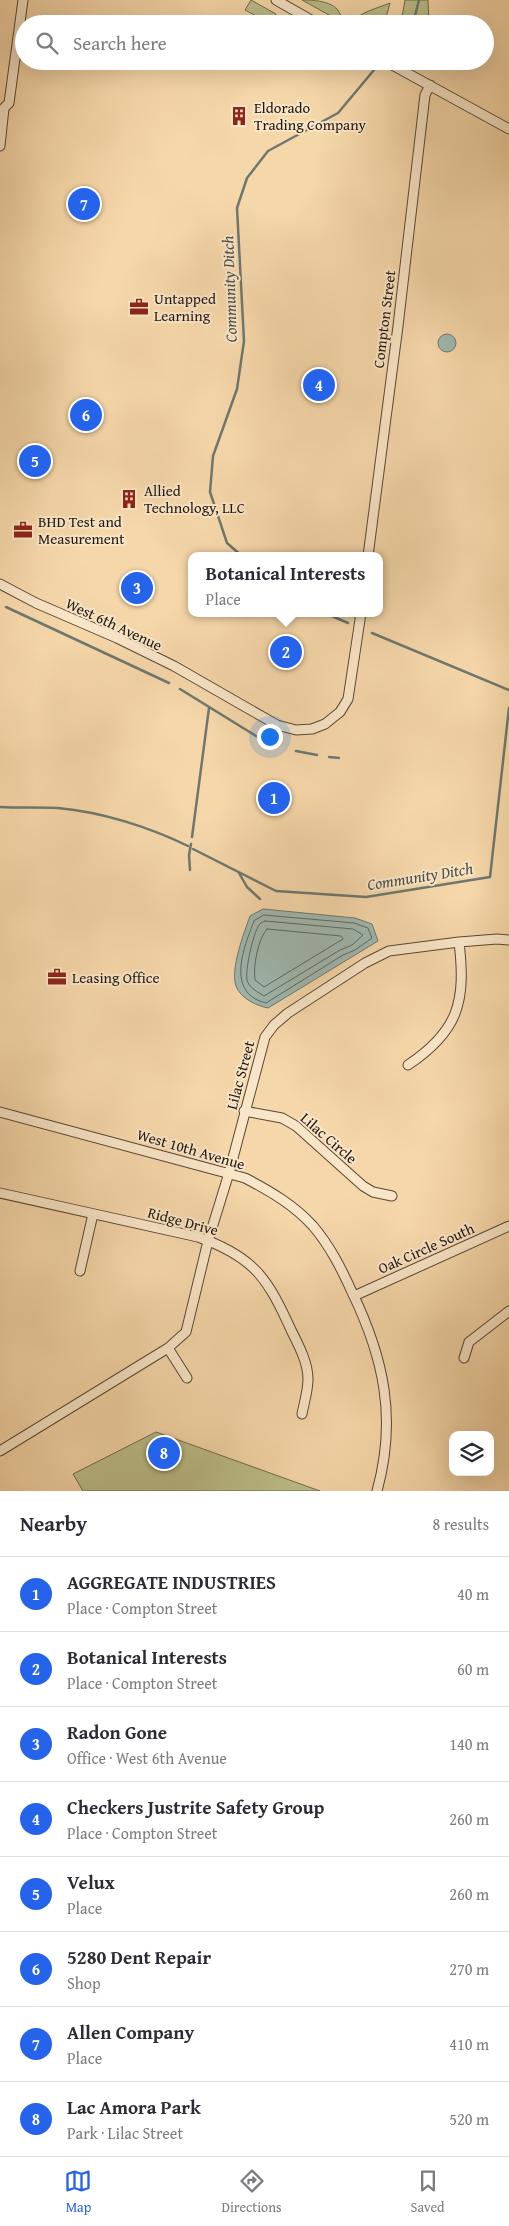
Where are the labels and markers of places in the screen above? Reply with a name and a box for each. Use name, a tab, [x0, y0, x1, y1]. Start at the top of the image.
place label: Eldorado Trading Company	[254, 97, 367, 135]
building icon: Eldorado Trading Company	[228, 105, 250, 127]
pin: 7	[68, 185, 100, 223]
place label: Untapped Learning	[154, 288, 216, 326]
office icon: Untapped Learning	[128, 296, 150, 318]
pin: 4	[303, 366, 335, 404]
pin: 6	[70, 396, 102, 434]
pin: 5	[19, 442, 51, 480]
place label: Allied Technology, LLC	[144, 480, 245, 518]
building icon: Allied Technology, LLC	[118, 488, 140, 510]
place label: BHD Test and Measurement	[38, 511, 125, 549]
office icon: BHD Test and Measurement	[12, 519, 34, 541]
pin: 3	[121, 569, 153, 607]
pin: 2	[270, 633, 302, 671]
pin: 1	[258, 779, 290, 817]
office icon: Leasing Office	[46, 966, 68, 988]
place label: Leasing Office	[72, 967, 159, 988]
pin: 8	[148, 1434, 180, 1472]

